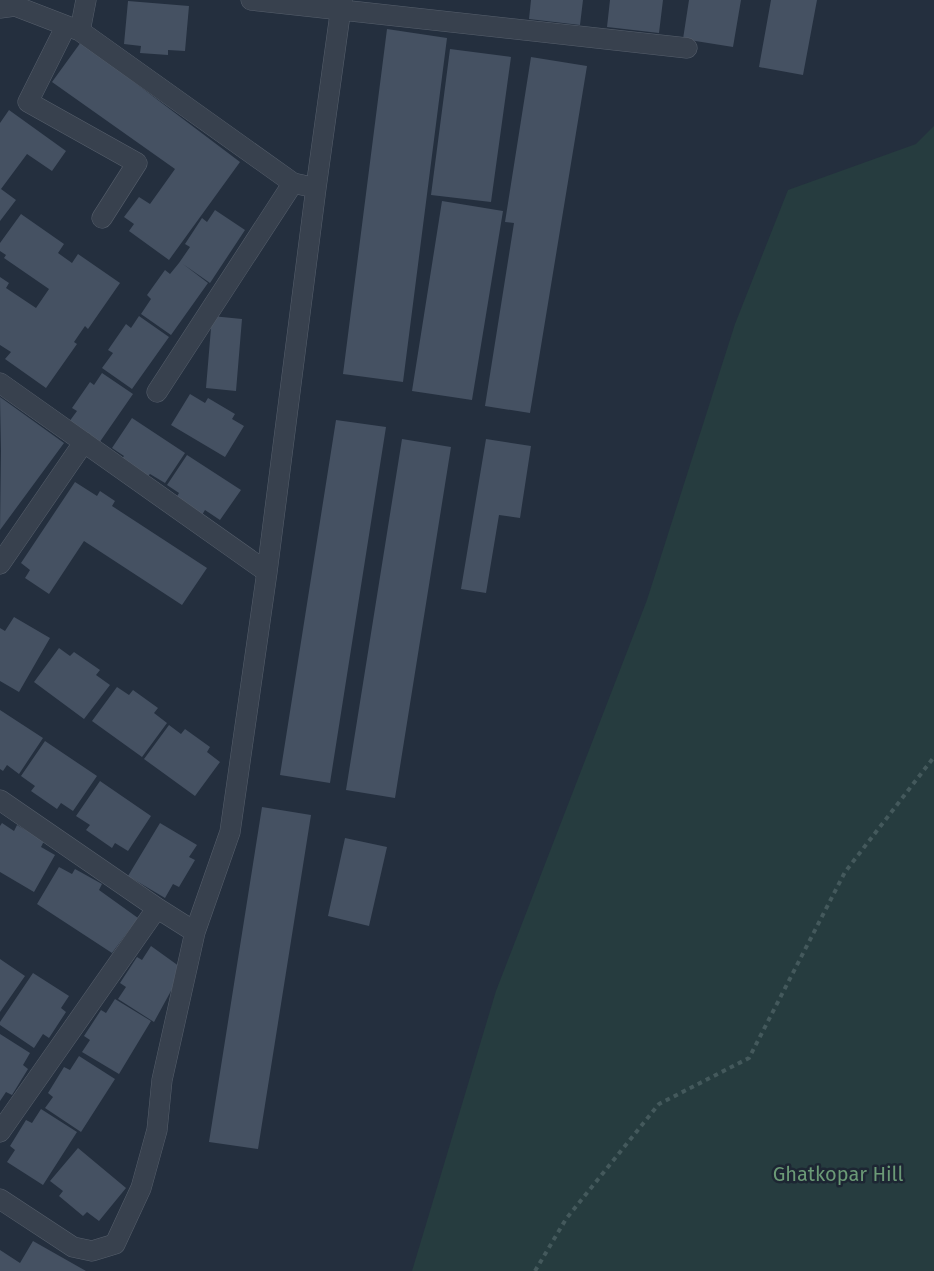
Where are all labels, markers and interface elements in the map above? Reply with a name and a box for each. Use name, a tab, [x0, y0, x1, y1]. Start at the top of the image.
park label: Ghatkopar Hill	[773, 1162, 903, 1186]

